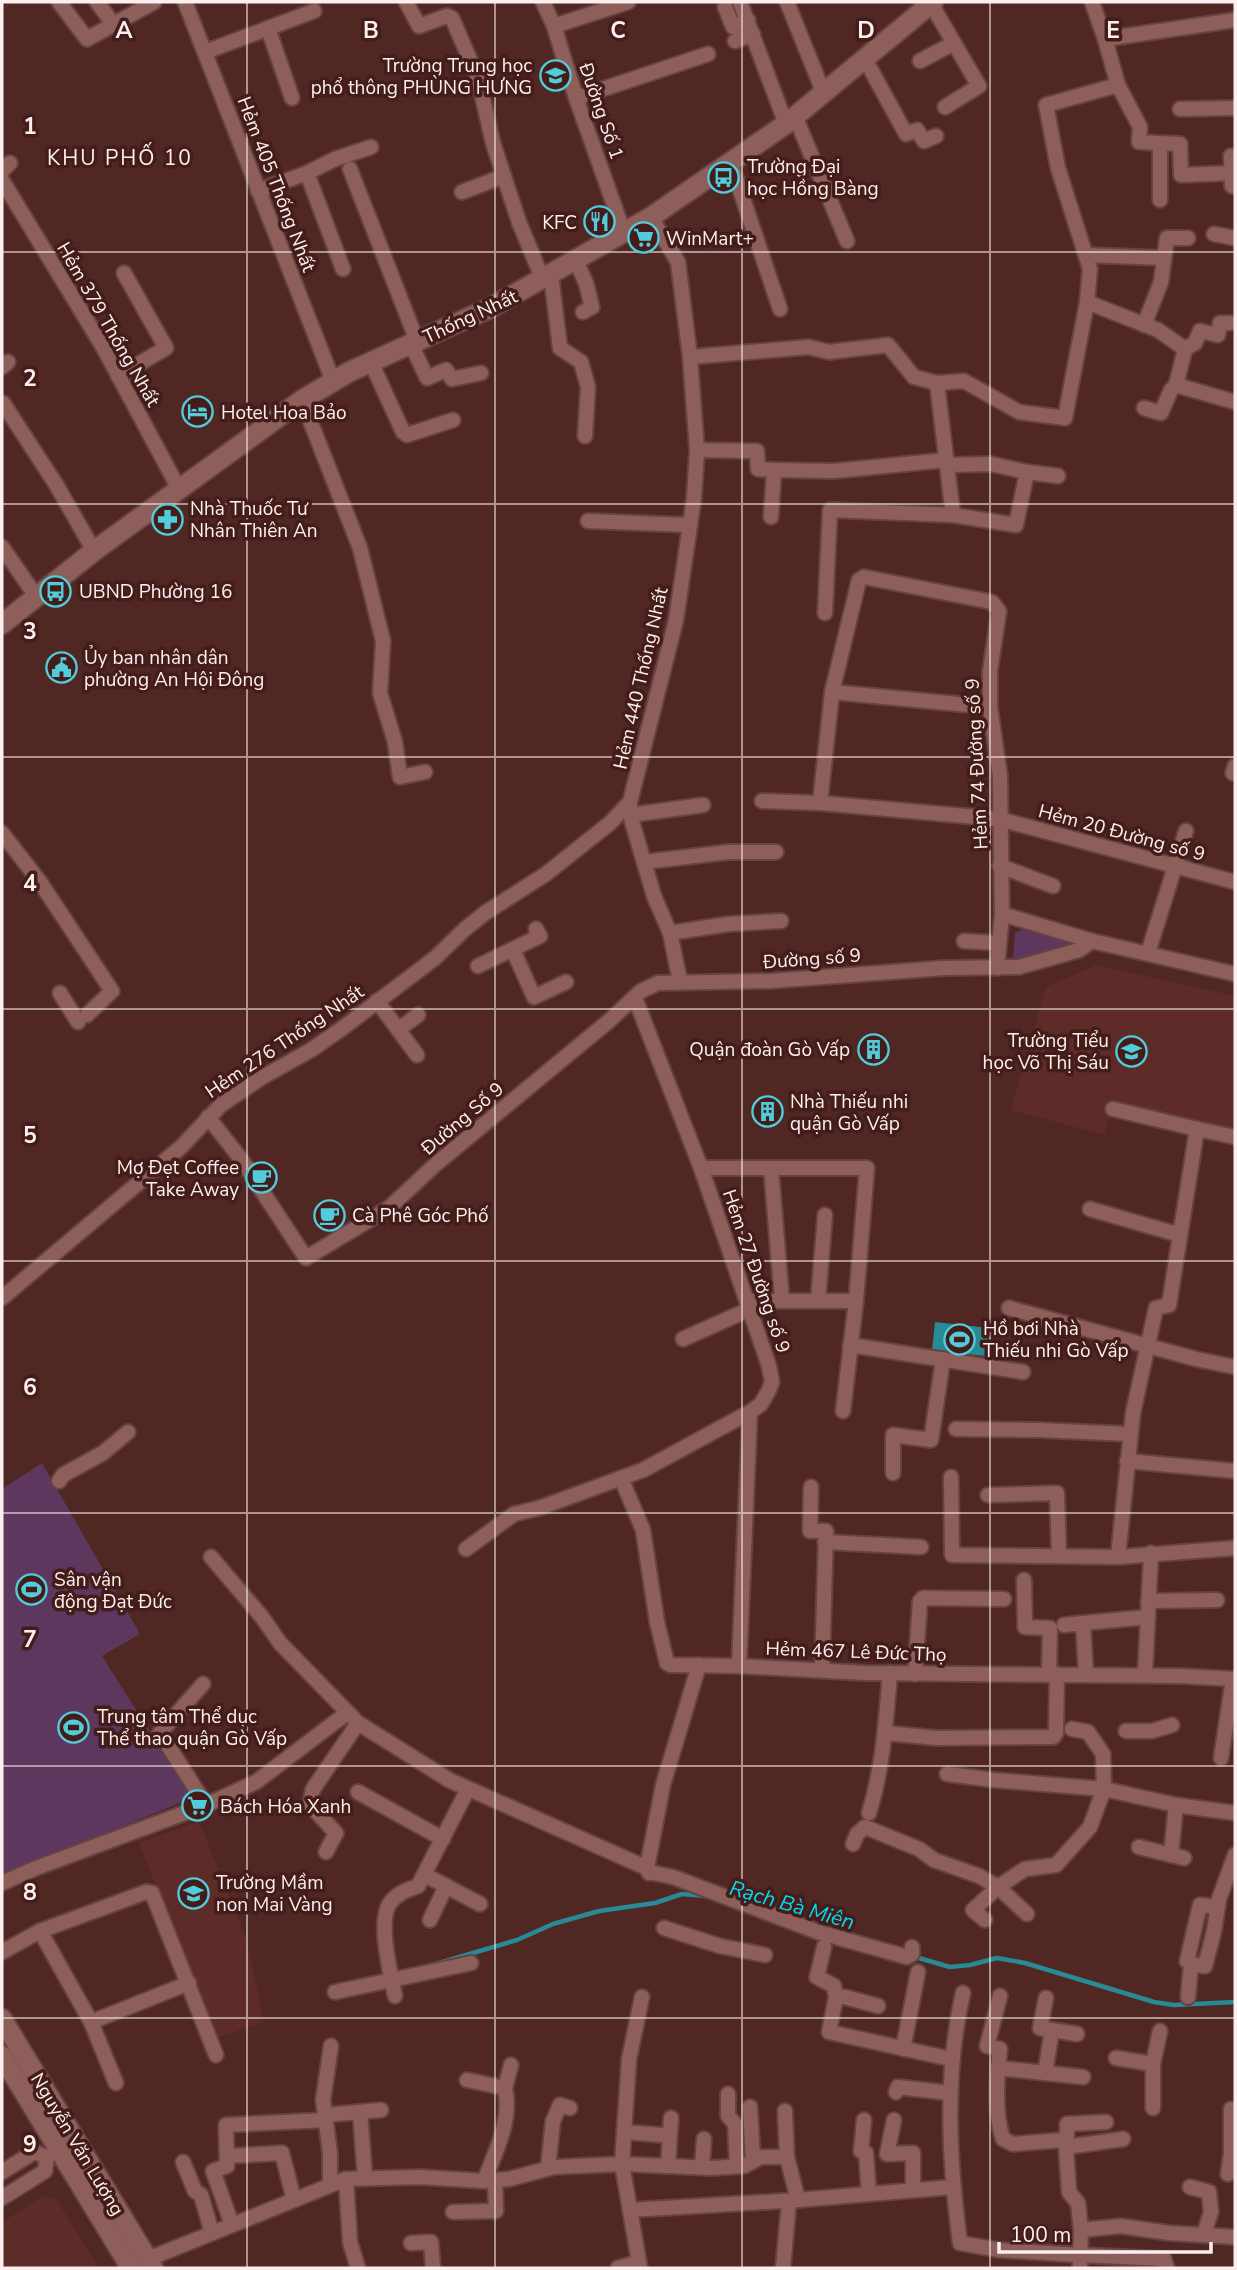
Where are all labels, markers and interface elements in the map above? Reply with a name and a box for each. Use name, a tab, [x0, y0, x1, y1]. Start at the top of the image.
text: A	[115, 15, 133, 46]
text: B	[363, 15, 379, 46]
text: C	[610, 15, 626, 46]
text: D	[857, 15, 875, 46]
text: E	[1106, 15, 1120, 46]
place label: Trường Trung học phổ thông PHÙNG HƯNG	[311, 53, 532, 101]
school or university icon: Trường Trung học phổ thông PHÙNG HƯNG	[538, 59, 572, 93]
street label: Đường Số 1	[572, 59, 630, 163]
street label: Hẻm 405 Thống Nhất	[231, 93, 322, 276]
text: 1	[23, 111, 37, 142]
district label: KHU PHỐ 10	[47, 142, 193, 172]
place label: Trường Đại học Hồng Bàng	[747, 154, 879, 202]
bus stop icon: Trường Đại học Hồng Bàng	[707, 160, 741, 194]
restaurant icon: KFC	[583, 205, 617, 239]
place label: KFC	[542, 210, 577, 236]
supermarket icon: WinMart+	[626, 221, 660, 255]
place label: WinMart+	[666, 226, 754, 252]
street label: Hẻm 379 Thống Nhất	[50, 237, 166, 412]
street label: Thống Nhất	[419, 284, 522, 350]
text: 2	[23, 363, 37, 394]
hotel icon: Hotel Hoa Bảo	[181, 395, 215, 429]
place label: Hotel Hoa Bảo	[221, 400, 347, 426]
place label: Nhà Thuốc Tư Nhân Thiên An	[190, 496, 318, 544]
pharmacy icon: Nhà Thuốc Tư Nhân Thiên An	[150, 502, 184, 536]
bus stop icon: UBND Phường 16	[39, 574, 73, 608]
place label: UBND Phường 16	[79, 579, 232, 605]
street label: Hẻm 440 Thống Nhất	[607, 584, 675, 772]
text: 3	[23, 616, 37, 647]
place label: Ủy ban nhân dân phường An Hội Đông	[84, 645, 264, 693]
public building icon: Ủy ban nhân dân phường An Hội Đông	[44, 651, 78, 685]
street label: Hẻm 74 Đường số 9	[960, 678, 994, 850]
street label: Hẻm 20 Đường số 9	[1036, 798, 1208, 868]
text: 4	[23, 868, 37, 899]
street label: Đường số 9	[761, 943, 862, 975]
street label: Hẻm 276 Thống Nhất	[200, 979, 369, 1105]
place label: Trường Tiểu học Võ Thị Sáu	[983, 1028, 1109, 1076]
building icon: Quận đoàn Gò Vấp	[856, 1032, 890, 1066]
school or university icon: Trường Tiểu học Võ Thị Sáu	[1115, 1034, 1149, 1068]
place label: Quận đoàn Gò Vấp	[689, 1037, 850, 1063]
street label: Đường Số 9	[415, 1076, 510, 1162]
place label: Nhà Thiếu nhi quận Gò Vấp	[790, 1089, 908, 1137]
building icon: Nhà Thiếu nhi quận Gò Vấp	[750, 1095, 784, 1129]
text: 5	[23, 1120, 37, 1151]
place label: Mợ Đẹt Coffee Take Away	[117, 1155, 239, 1203]
cafe icon: Mợ Đẹt Coffee Take Away	[245, 1161, 279, 1195]
street label: Hẻm 27 Đường số 9	[716, 1186, 796, 1357]
cafe icon: Cà Phê Góc Phố	[312, 1198, 346, 1232]
place label: Cà Phê Góc Phố	[352, 1203, 489, 1229]
place label: Hồ bơi Nhà Thiếu nhi Gò Vấp	[983, 1316, 1129, 1364]
sports icon: Hồ bơi Nhà Thiếu nhi Gò Vấp	[943, 1322, 977, 1356]
text: 6	[23, 1372, 37, 1403]
place label: Sân vận động Đạt Đức	[54, 1567, 172, 1615]
sports icon: Sân vận động Đạt Đức	[14, 1573, 48, 1607]
text: 7	[23, 1624, 37, 1655]
street label: Hẻm 467 Lê Đức Thọ	[765, 1636, 947, 1668]
place label: Trung tâm Thể dục Thể thao quận Gò Vấp	[97, 1704, 287, 1752]
sports icon: Trung tâm Thể dục Thể thao quận Gò Vấp	[57, 1710, 91, 1744]
supermarket icon: Bách Hóa Xanh	[180, 1789, 214, 1823]
place label: Bách Hóa Xanh	[220, 1794, 351, 1820]
place label: Trường Mầm non Mai Vàng	[216, 1870, 333, 1918]
water label: Rạch Bà Miên	[726, 1874, 858, 1936]
school or university icon: Trường Mầm non Mai Vàng	[176, 1876, 210, 1910]
text: 8	[23, 1877, 37, 1908]
street label: Nguyễn Văn Lượng	[24, 2068, 130, 2221]
text: 9	[23, 2129, 37, 2160]
scale bar	[999, 2210, 1211, 2254]
text: 100 m	[1010, 2221, 1071, 2249]

